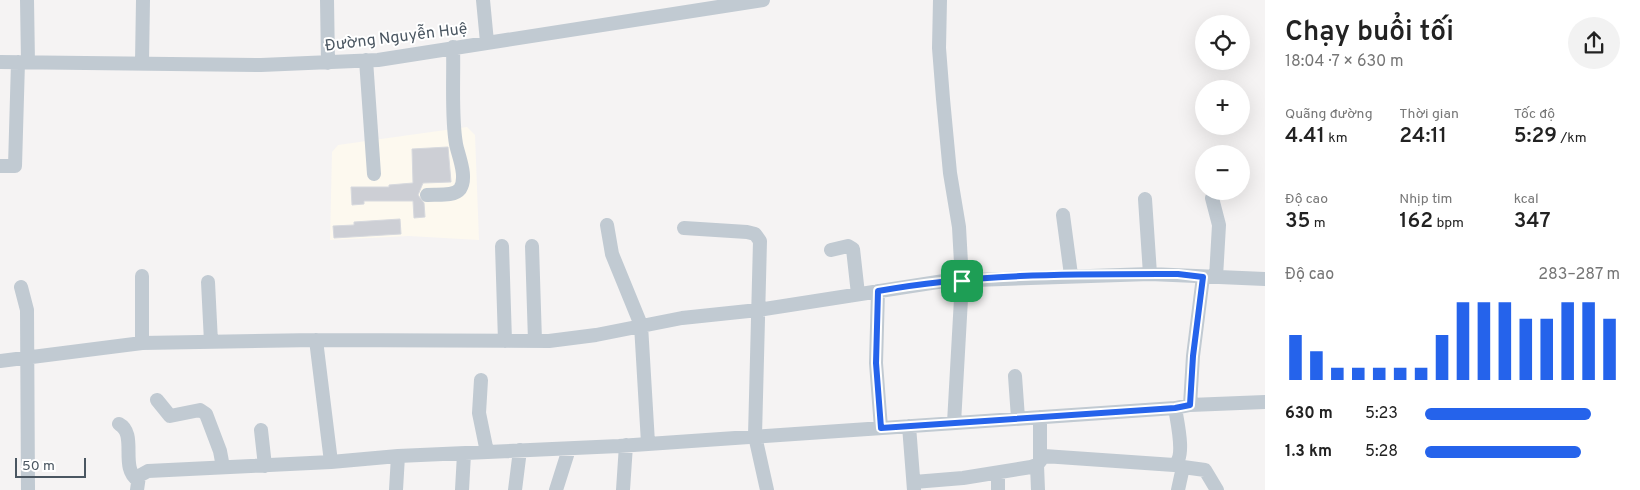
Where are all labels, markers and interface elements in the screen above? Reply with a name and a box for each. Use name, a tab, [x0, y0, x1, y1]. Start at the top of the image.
map controls	[1195, 15, 1250, 200]
button: locate	[1195, 15, 1250, 70]
text: Chạy buổi tối	[1285, 15, 1454, 51]
street label: Đường Nguyễn Huệ	[324, 17, 469, 57]
button: share	[1568, 17, 1620, 69]
text: 18:04 · 7 × 630 m	[1285, 52, 1404, 72]
button: +	[1195, 80, 1250, 135]
text: Quãng đường	[1285, 106, 1373, 123]
text: Thời gian	[1399, 106, 1459, 123]
text: Tốc độ	[1514, 106, 1555, 123]
text: 4.41	[1285, 123, 1325, 150]
text: 24:11	[1399, 123, 1447, 150]
text: 5:29	[1514, 123, 1557, 150]
text: km	[1325, 130, 1348, 147]
text: /km	[1557, 130, 1587, 147]
button: −	[1195, 145, 1250, 200]
text: Độ cao	[1285, 191, 1328, 208]
text: Nhịp tim	[1399, 191, 1452, 208]
text: kcal	[1514, 191, 1539, 208]
text: 35	[1285, 208, 1311, 235]
text: 162	[1399, 208, 1433, 235]
text: 347	[1514, 208, 1551, 235]
text: m	[1311, 215, 1326, 232]
text: bpm	[1433, 215, 1464, 232]
pin	[941, 260, 983, 302]
text: Độ cao	[1285, 265, 1334, 285]
text: 283–287 m	[1538, 265, 1620, 285]
icon: arrive	[948, 267, 976, 295]
text: 630 m	[1285, 404, 1333, 424]
text: 5:23	[1365, 404, 1398, 424]
text: 1.3 km	[1285, 442, 1332, 462]
text: 5:28	[1365, 442, 1398, 462]
scale bar	[15, 455, 86, 478]
text: 50 m	[22, 458, 55, 475]

